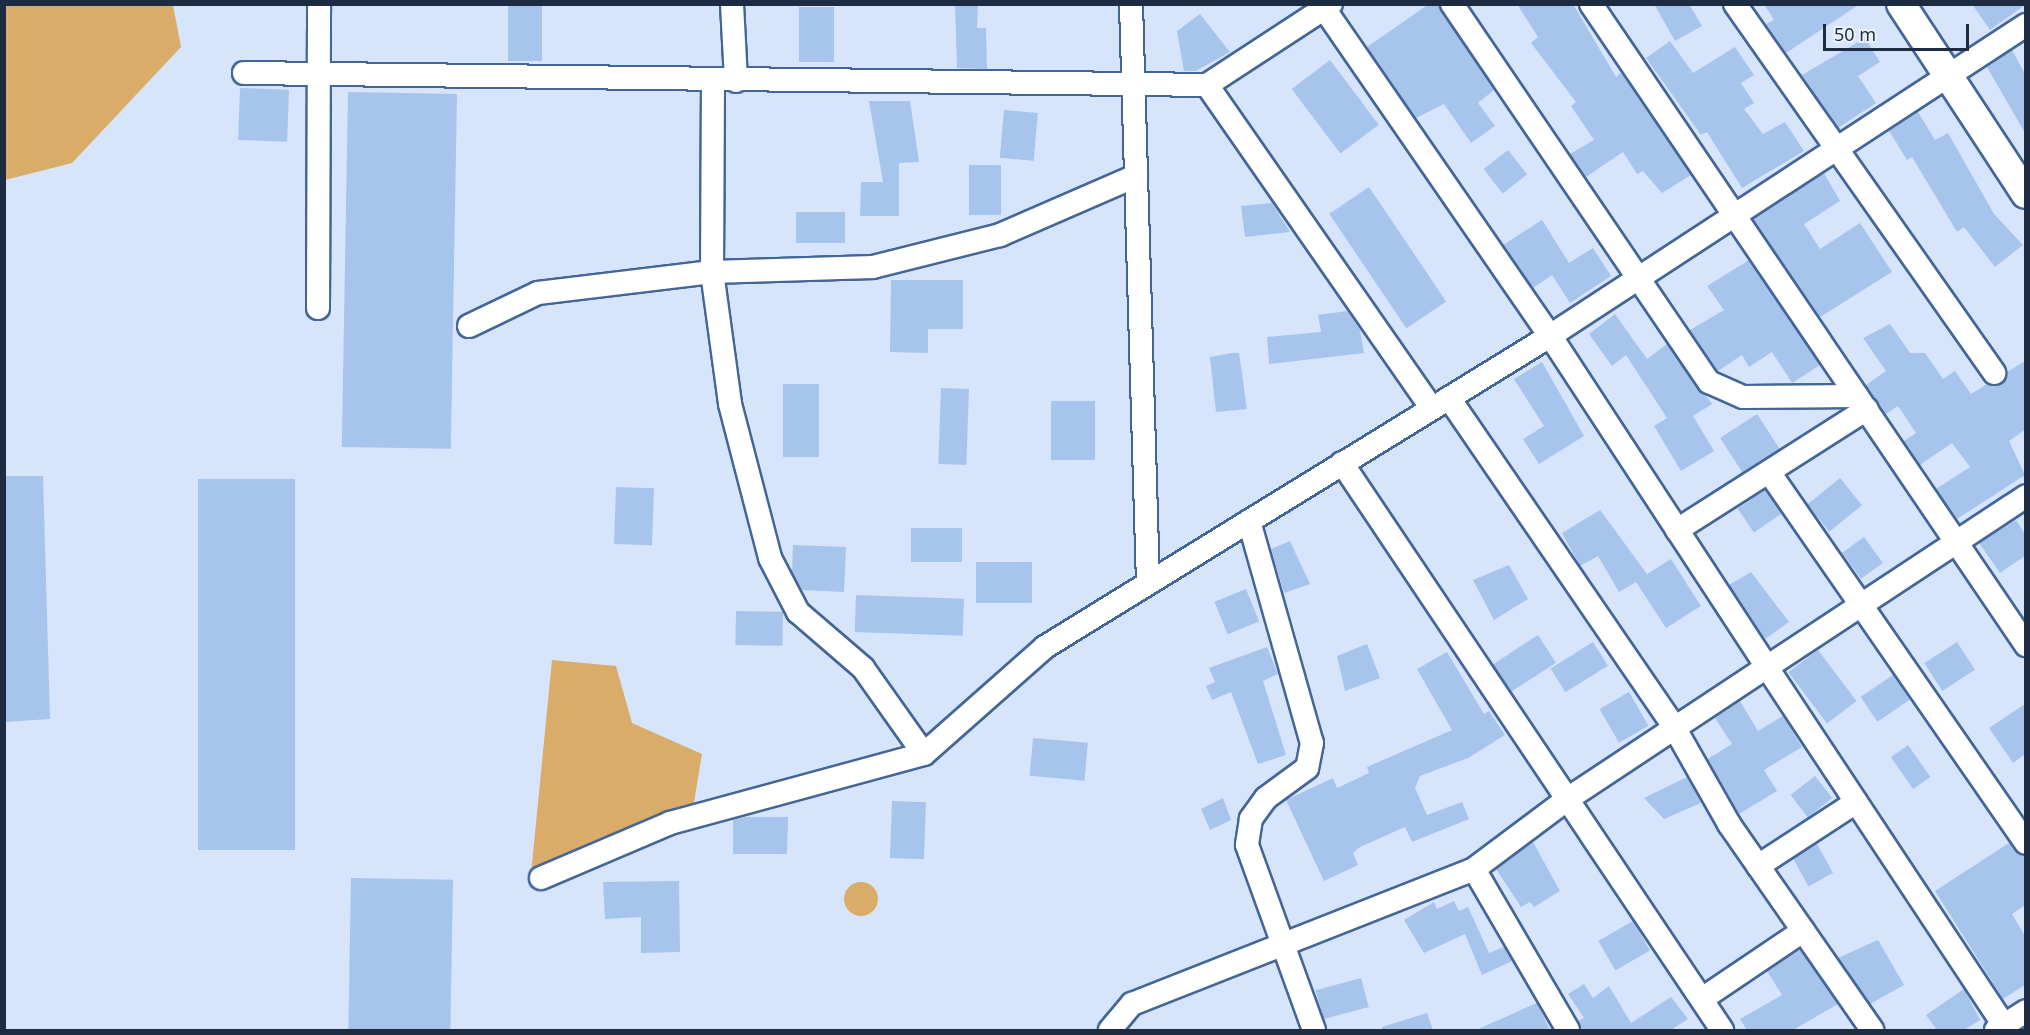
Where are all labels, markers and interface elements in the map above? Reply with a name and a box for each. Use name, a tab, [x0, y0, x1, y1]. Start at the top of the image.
scale bar	[1826, 12, 1972, 50]
text: 50 m	[1834, 22, 1876, 46]

